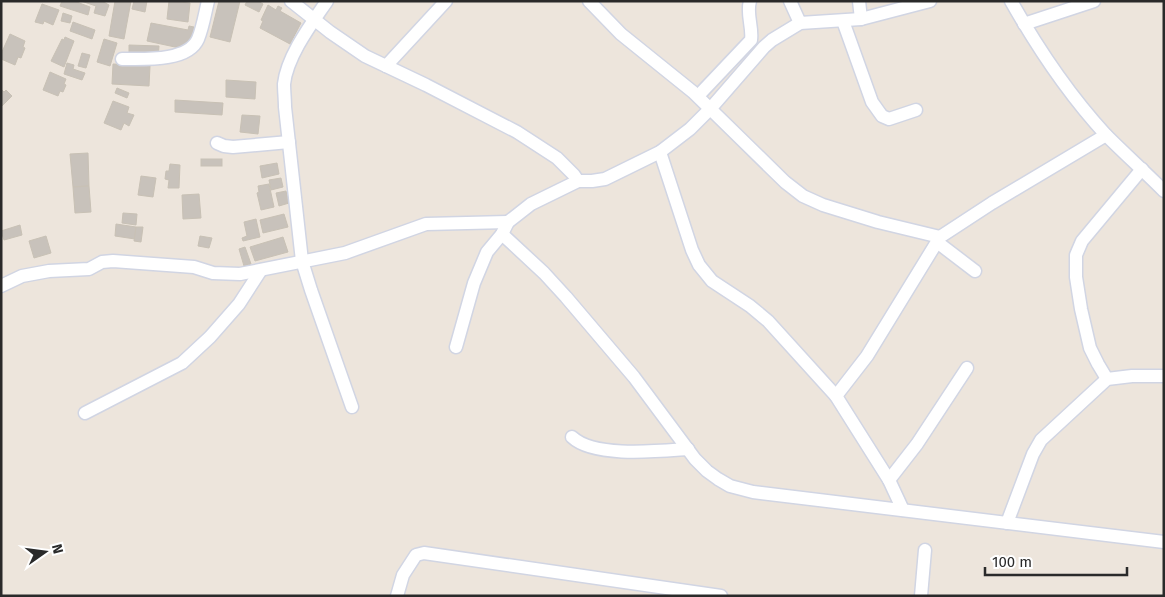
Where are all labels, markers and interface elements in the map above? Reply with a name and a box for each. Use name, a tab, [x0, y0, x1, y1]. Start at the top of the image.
north arrow	[20, 527, 70, 577]
text: N	[48, 542, 67, 556]
scale bar	[985, 544, 1128, 576]
text: 100 m	[992, 553, 1032, 571]

